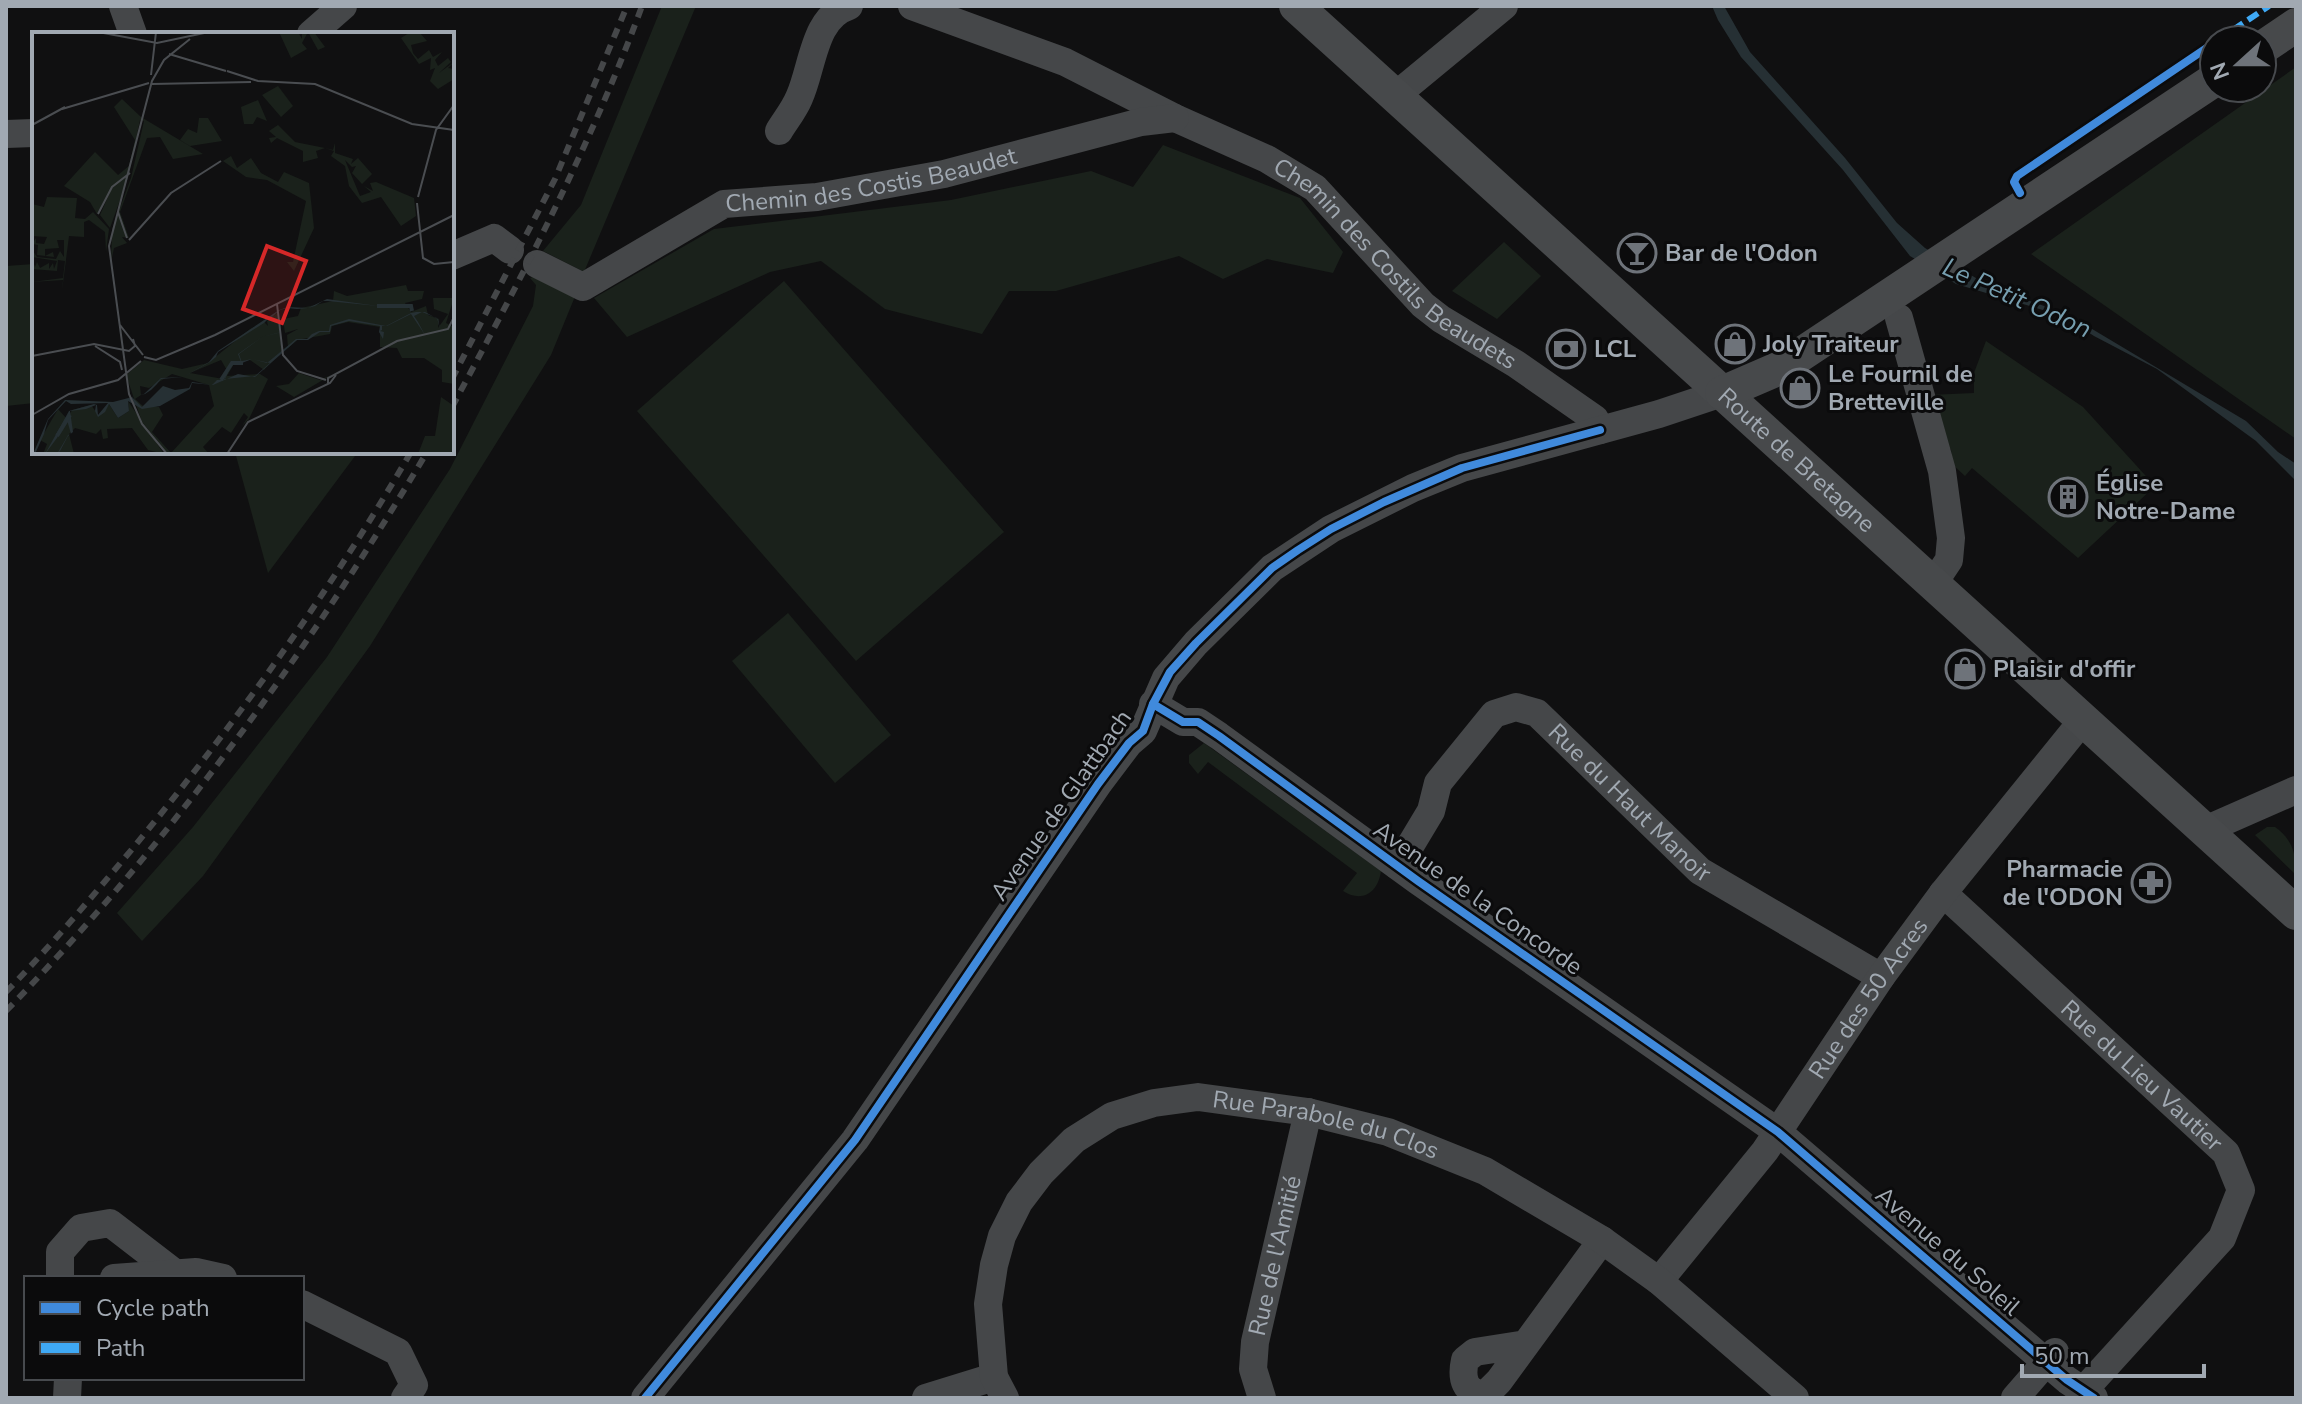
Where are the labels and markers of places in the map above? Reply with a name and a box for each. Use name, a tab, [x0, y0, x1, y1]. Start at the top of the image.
bar icon: Bar de l'Odon	[1616, 232, 1658, 274]
place label: Bar de l'Odon	[1665, 237, 1818, 269]
shop icon: Joly Traiteur	[1714, 323, 1756, 365]
bank icon: LCL	[1545, 328, 1587, 370]
place label: Joly Traiteur	[1762, 328, 1899, 360]
place label: LCL	[1594, 333, 1637, 365]
place label: Le Fournil de Bretteville	[1828, 358, 1973, 418]
shop icon: Le Fournil de Bretteville	[1779, 367, 1821, 409]
place label: Église Notre-Dame	[2096, 467, 2235, 527]
building icon: Église Notre-Dame	[2047, 476, 2089, 518]
shop icon: Plaisir d'offir	[1944, 648, 1986, 690]
place label: Plaisir d'offir	[1993, 653, 2136, 685]
place label: Pharmacie de l'ODON	[2003, 853, 2123, 913]
pharmacy icon: Pharmacie de l'ODON	[2130, 862, 2172, 904]

